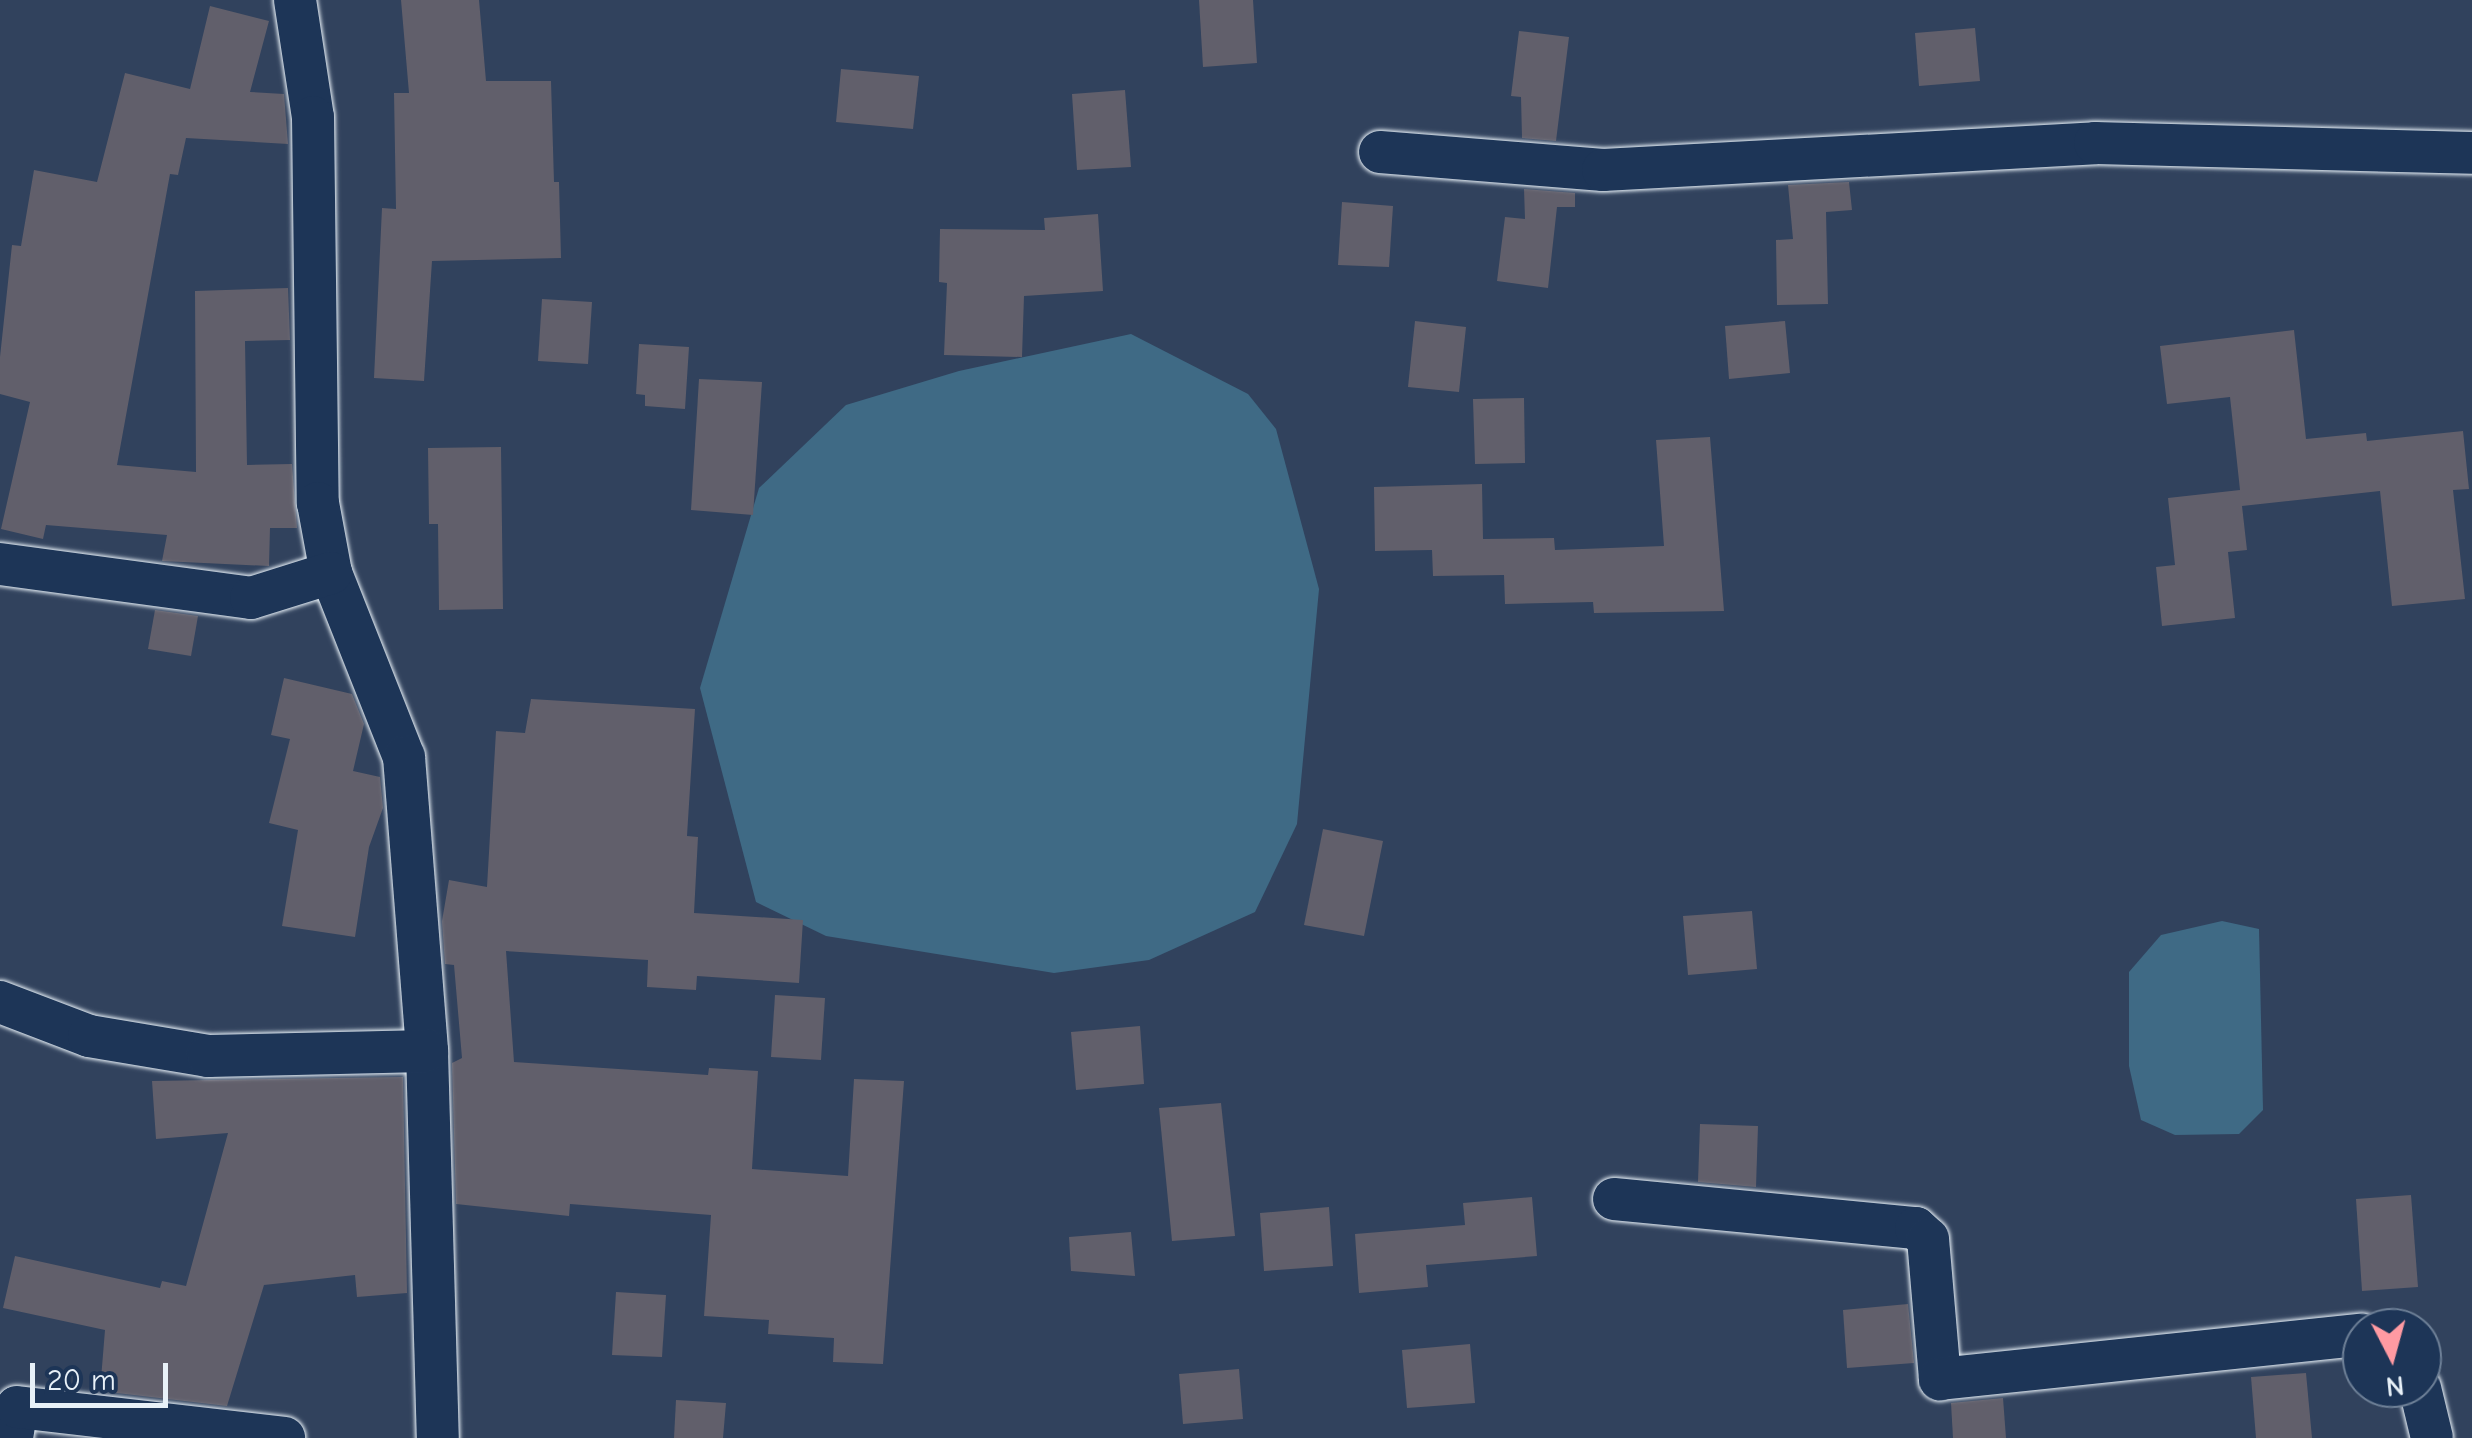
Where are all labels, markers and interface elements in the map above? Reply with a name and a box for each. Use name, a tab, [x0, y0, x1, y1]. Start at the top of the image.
north arrow	[2342, 1308, 2442, 1408]
scale bar	[35, 1343, 172, 1405]
text: 20 m	[47, 1363, 116, 1398]
text: N	[2384, 1369, 2406, 1403]

